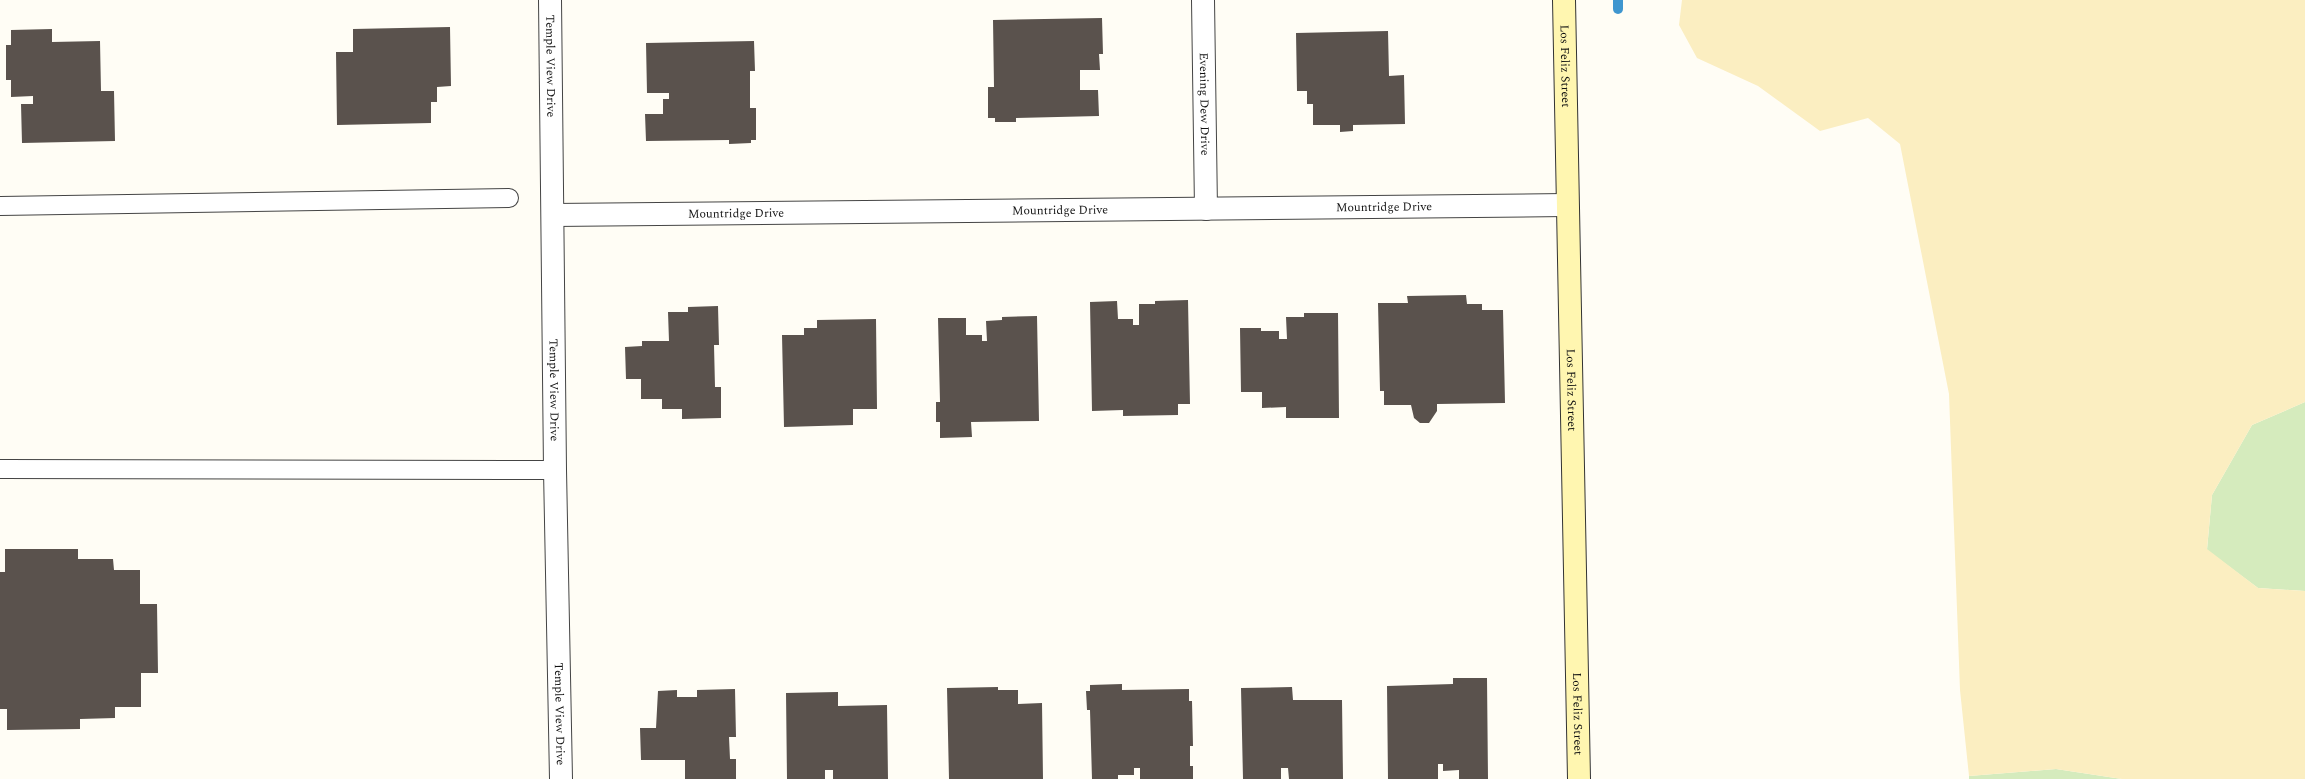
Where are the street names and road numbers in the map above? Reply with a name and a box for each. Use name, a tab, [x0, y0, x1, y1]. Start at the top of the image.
street label: Temple View Drive	[540, 15, 560, 118]
street label: Los Feliz Street	[1554, 24, 1575, 108]
street label: Evening Dew Drive	[1194, 52, 1214, 156]
street label: Mountridge Drive	[1336, 197, 1432, 217]
street label: Mountridge Drive	[1012, 201, 1108, 220]
street label: Mountridge Drive	[688, 204, 784, 224]
street label: Temple View Drive	[544, 339, 564, 442]
street label: Los Feliz Street	[1561, 348, 1581, 431]
street label: Temple View Drive	[549, 662, 570, 766]
street label: Los Feliz Street	[1567, 672, 1588, 755]

